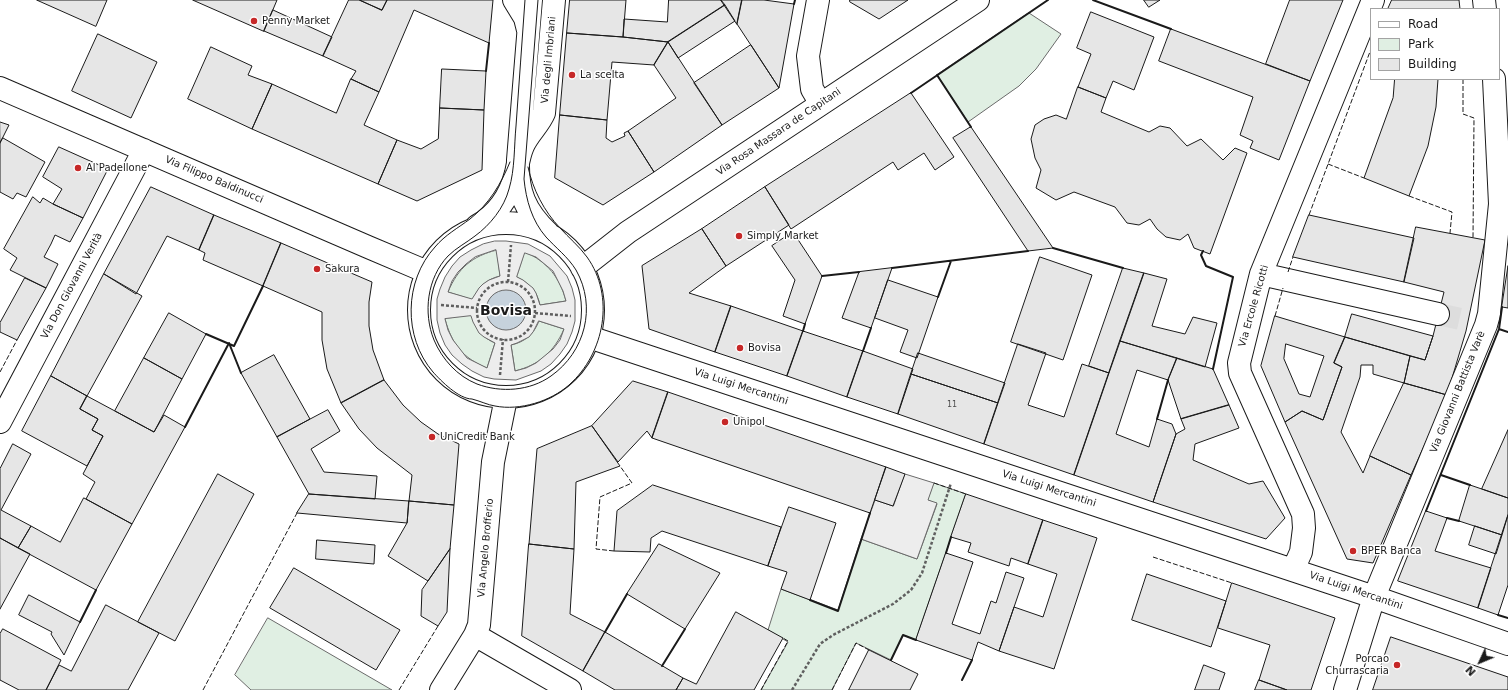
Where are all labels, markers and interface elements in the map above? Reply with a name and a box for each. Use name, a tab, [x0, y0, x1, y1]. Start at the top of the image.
legend	[1370, 8, 1500, 80]
place label: Penny Market	[262, 15, 330, 27]
marker: Penny Market	[249, 16, 259, 26]
street label: Via degli Imbriani	[539, 16, 559, 104]
text: Road	[1408, 17, 1438, 31]
text: Park	[1408, 37, 1434, 51]
text: Building	[1408, 57, 1457, 71]
place label: La scelta	[580, 69, 625, 81]
marker: La scelta	[567, 70, 577, 80]
street label: Via Rosa Massara de Capitani	[714, 86, 844, 178]
street label: Via Filippo Baldinucci	[163, 154, 265, 206]
place label: Al Padellone	[86, 162, 147, 174]
marker: Al Padellone	[73, 163, 83, 173]
place label: Simply Market	[747, 230, 818, 242]
street label: Via Don Giovanni Verità	[39, 231, 105, 341]
marker: Simply Market	[734, 231, 744, 241]
place label: Sakura	[325, 263, 360, 275]
marker: Sakura	[312, 264, 322, 274]
street label: Via Ercole Ricotti	[1237, 264, 1271, 348]
district label: Bovisa	[480, 303, 532, 319]
street label: Via Giovanni Battista Varè	[1428, 329, 1488, 455]
place label: Bovisa	[748, 342, 781, 354]
marker: Bovisa	[735, 343, 745, 353]
street label: Via Luigi Mercantini	[693, 366, 789, 408]
house number: 11	[947, 400, 957, 410]
place label: Unipol	[733, 416, 765, 428]
marker: Unipol	[720, 417, 730, 427]
place label: UniCredit Bank	[440, 431, 515, 443]
marker: UniCredit Bank	[427, 432, 437, 442]
street label: Via Luigi Mercantini	[1001, 468, 1097, 510]
street label: Via Angelo Brofferio	[476, 498, 496, 598]
place label: BPER Banca	[1361, 545, 1421, 557]
marker: BPER Banca	[1348, 546, 1358, 556]
street label: Via Luigi Mercantini	[1308, 569, 1404, 613]
north arrow	[1460, 642, 1500, 682]
place label: Porcao Churrascaria	[1325, 653, 1389, 676]
marker: Porcao Churrascaria	[1392, 660, 1402, 670]
text: N	[1463, 663, 1479, 679]

